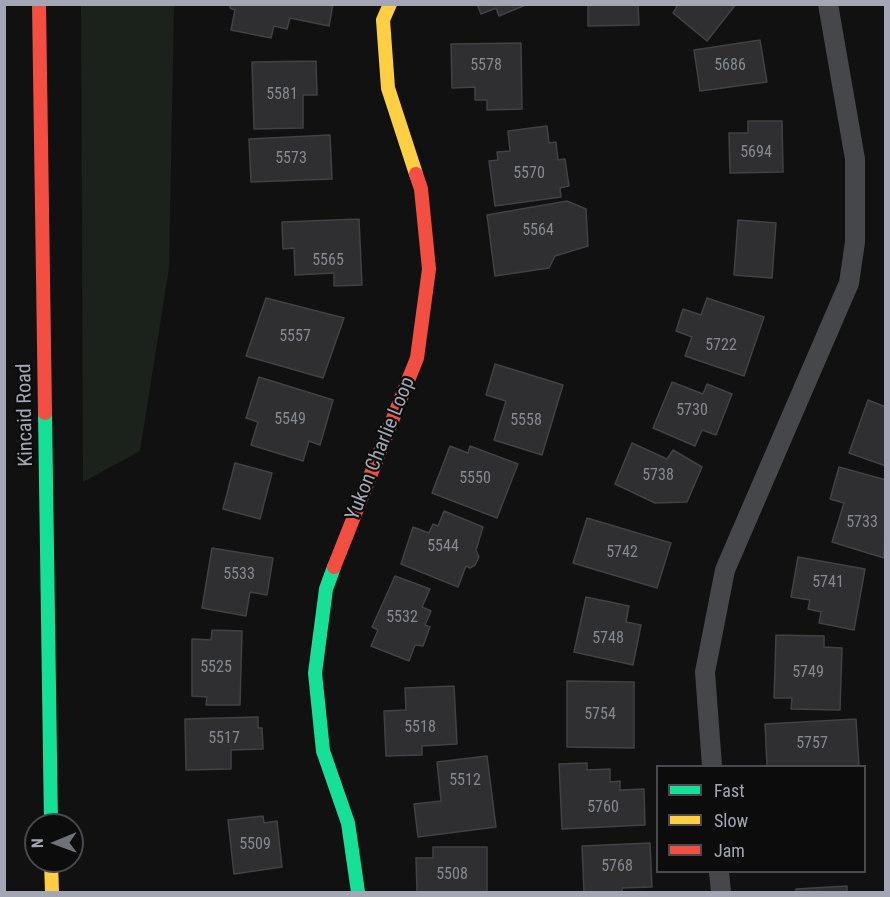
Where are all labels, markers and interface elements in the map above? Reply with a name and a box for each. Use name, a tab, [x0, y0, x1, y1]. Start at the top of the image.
house number: 5578	[470, 56, 502, 76]
house number: 5686	[714, 56, 746, 76]
house number: 5581	[266, 85, 298, 105]
house number: 5694	[740, 143, 772, 163]
house number: 5573	[275, 149, 307, 169]
house number: 5570	[513, 164, 545, 184]
house number: 5564	[522, 221, 554, 241]
house number: 5565	[312, 251, 344, 271]
house number: 5557	[279, 327, 311, 347]
house number: 5722	[705, 336, 737, 356]
street label: Kincaid Road	[13, 363, 39, 467]
street label: Yukon Charlie Loop	[341, 374, 421, 524]
house number: 5730	[676, 401, 708, 421]
house number: 5549	[274, 410, 306, 430]
house number: 5558	[510, 411, 542, 431]
house number: 5738	[642, 466, 674, 486]
house number: 5550	[459, 469, 491, 489]
house number: 5733	[846, 513, 878, 533]
house number: 5544	[427, 537, 459, 557]
house number: 5742	[606, 543, 638, 563]
house number: 5533	[223, 565, 255, 585]
house number: 5741	[812, 573, 844, 593]
house number: 5532	[386, 608, 418, 628]
house number: 5748	[592, 629, 624, 649]
house number: 5525	[200, 658, 232, 678]
house number: 5749	[792, 663, 824, 683]
house number: 5754	[584, 705, 616, 725]
house number: 5518	[404, 718, 436, 738]
house number: 5517	[208, 729, 240, 749]
house number: 5757	[796, 734, 828, 754]
legend	[656, 765, 866, 873]
house number: 5512	[449, 771, 481, 791]
text: Fast	[714, 780, 745, 801]
house number: 5760	[587, 798, 619, 818]
text: Slow	[714, 810, 748, 831]
north arrow	[24, 813, 84, 873]
house number: 5509	[239, 835, 271, 855]
text: N	[28, 838, 47, 848]
text: Jam	[714, 840, 745, 861]
house number: 5768	[601, 857, 633, 877]
house number: 5508	[436, 865, 468, 885]

